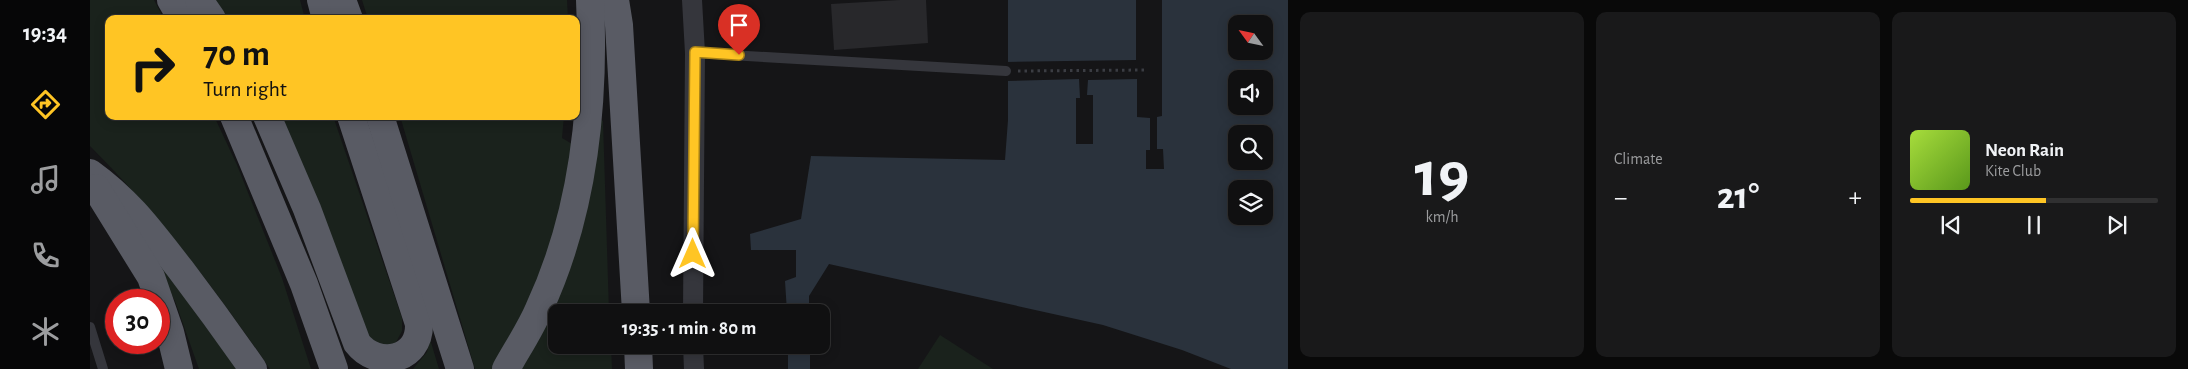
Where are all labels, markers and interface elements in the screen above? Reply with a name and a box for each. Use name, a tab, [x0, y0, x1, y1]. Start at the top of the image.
pin	[718, 4, 760, 55]
icon: arrive	[725, 11, 753, 39]
north arrow	[1228, 15, 1272, 60]
map controls	[1228, 15, 1273, 225]
text: 19:34	[23, 22, 67, 44]
icon: right	[120, 35, 185, 100]
text: 70 m	[203, 37, 270, 72]
button: sound	[1228, 70, 1273, 115]
text: Turn right	[203, 78, 287, 100]
icon: directions	[28, 87, 63, 122]
button: search	[1228, 125, 1273, 170]
text: Neon Rain	[1985, 141, 2064, 160]
text: 19	[1415, 143, 1469, 208]
text: Climate	[1614, 151, 1663, 167]
icon: music	[28, 162, 63, 197]
text: Kite Club	[1985, 163, 2041, 179]
text: 21°	[1717, 178, 1759, 216]
button: layers	[1228, 180, 1273, 225]
text: −	[1614, 184, 1627, 212]
text: +	[1849, 184, 1862, 212]
text: km/h	[1425, 209, 1459, 225]
icon: previous	[1937, 211, 1965, 239]
icon: pause	[2020, 211, 2048, 239]
icon: next	[2103, 211, 2131, 239]
position arrow	[666, 227, 718, 279]
icon: phone	[28, 238, 63, 273]
speed limit sign: 30	[105, 289, 170, 354]
icon: climate	[28, 314, 63, 349]
text: 19:35 · 1 min · 80 m	[622, 319, 756, 338]

